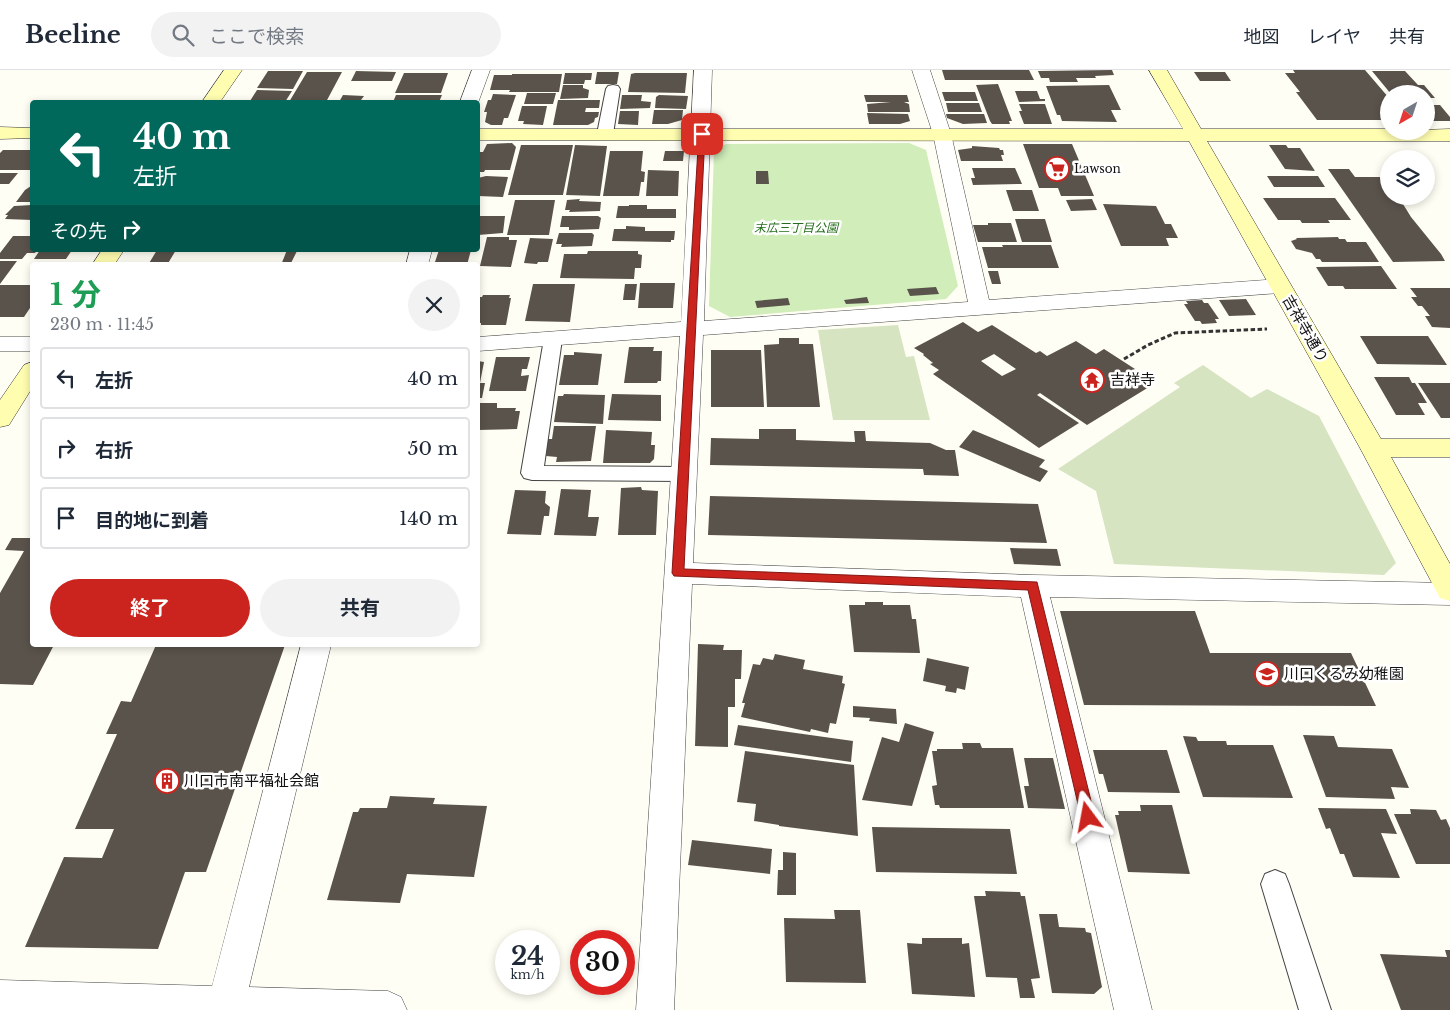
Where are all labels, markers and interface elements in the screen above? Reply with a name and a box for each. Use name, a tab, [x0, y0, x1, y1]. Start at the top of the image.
search box	[151, 12, 501, 57]
text: Beeline	[25, 20, 121, 49]
icon: search	[169, 21, 197, 49]
text: ここで検索	[209, 25, 304, 48]
text: 地図	[1244, 26, 1280, 48]
text: レイヤ	[1308, 26, 1361, 48]
text: 共有	[1389, 26, 1425, 48]
north arrow	[1380, 85, 1435, 140]
map controls	[1380, 85, 1435, 205]
pin	[681, 113, 723, 155]
text: 40 m	[133, 115, 231, 158]
icon: left	[50, 120, 115, 185]
icon: arrive	[688, 120, 716, 148]
button: layers	[1380, 150, 1435, 205]
supermarket icon: Lawson	[1044, 156, 1070, 182]
place label: Lawson	[1074, 161, 1121, 176]
text: 左折	[133, 163, 177, 190]
icon: right	[117, 215, 145, 243]
text: その先	[50, 220, 107, 243]
park label: 末広三丁目公園	[754, 220, 840, 235]
text: 1 分	[50, 276, 101, 313]
button: close	[408, 279, 460, 331]
street label: 吉祥寺通り	[1278, 292, 1332, 366]
text: 230 m · 11:45	[50, 314, 154, 334]
icon: left	[52, 364, 80, 392]
text: 40 m	[407, 367, 458, 390]
temple icon: 吉祥寺	[1079, 367, 1105, 393]
text: 左折	[95, 369, 133, 392]
place label: 吉祥寺	[1110, 370, 1155, 389]
icon: right	[52, 434, 80, 462]
text: 50 m	[408, 437, 458, 460]
text: 右折	[95, 439, 133, 462]
icon: arrive	[52, 504, 80, 532]
text: 140 m	[399, 507, 458, 530]
text: 目的地に到着	[95, 509, 209, 532]
button: 終了	[50, 579, 250, 637]
button: 共有	[260, 579, 460, 637]
school or university icon: 川口くるみ幼稚園	[1254, 661, 1280, 687]
place label: 川口くるみ幼稚園	[1284, 664, 1404, 683]
building icon: 川口市南平福祉会館	[154, 768, 180, 794]
place label: 川口市南平福祉会館	[184, 771, 319, 790]
position arrow	[1061, 790, 1113, 842]
speed limit sign: 30	[570, 930, 635, 995]
text: 24	[511, 941, 544, 972]
text: km/h	[510, 967, 545, 982]

